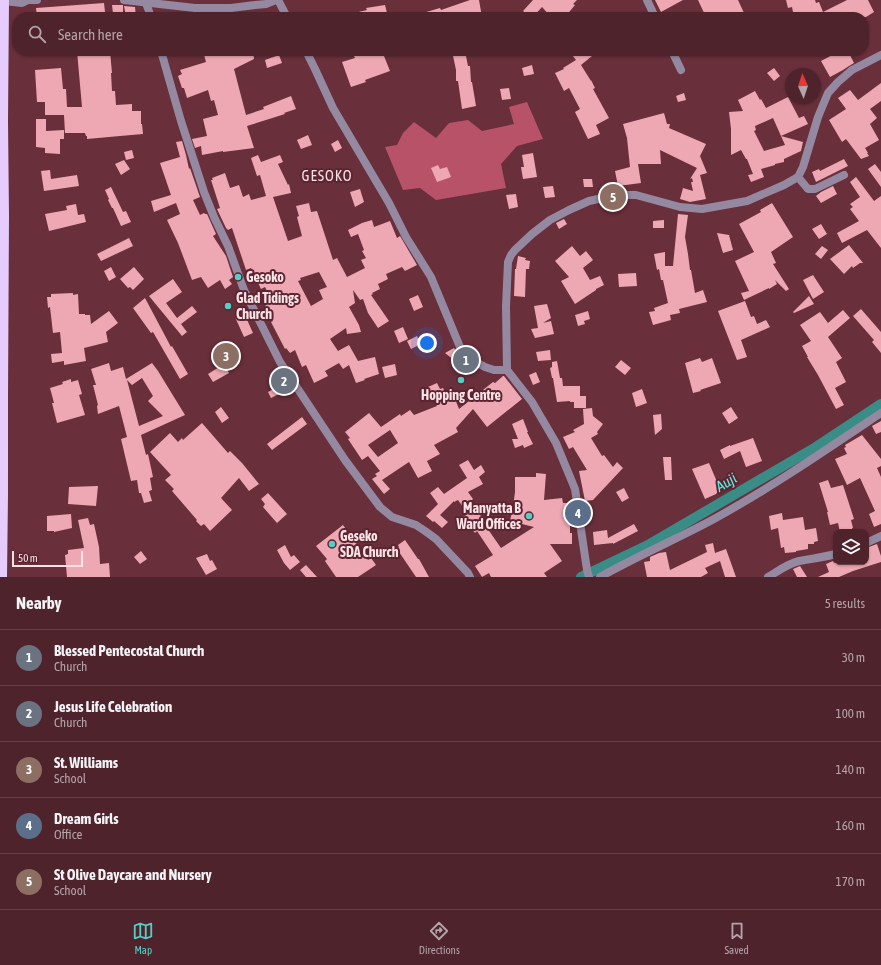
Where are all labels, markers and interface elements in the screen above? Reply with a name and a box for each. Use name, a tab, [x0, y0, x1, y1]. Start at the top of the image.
search box	[12, 12, 869, 56]
icon: search	[26, 23, 48, 45]
text: Search here	[58, 26, 123, 43]
north arrow	[785, 68, 821, 104]
district label: GESOKO	[301, 167, 353, 184]
pin: 5	[600, 182, 626, 212]
place label: Gesoko	[246, 269, 284, 285]
marker: Gesoko	[233, 272, 243, 282]
place label: Glad Tidings Church	[236, 290, 299, 322]
marker: Glad Tidings Church	[223, 301, 233, 311]
your location	[417, 333, 437, 353]
pin: 3	[213, 341, 239, 371]
pin: 1	[453, 345, 479, 375]
pin: 2	[271, 366, 297, 396]
marker: Hopping Centre	[456, 375, 466, 385]
place label: Hopping Centre	[421, 387, 501, 403]
water label: Auji	[712, 469, 740, 495]
pin: 4	[565, 498, 591, 528]
place label: Manyatta B Ward Offices	[456, 500, 521, 532]
marker: Manyatta B Ward Offices	[524, 511, 534, 521]
place label: Geseko SDA Church	[340, 528, 399, 560]
map controls	[833, 529, 869, 565]
button: layers	[833, 529, 869, 565]
marker: Geseko SDA Church	[327, 539, 337, 549]
scale bar	[12, 549, 83, 568]
text: 50 m	[18, 552, 38, 564]
text: Nearby	[16, 593, 62, 613]
text: 5 results	[825, 596, 865, 611]
text: Blessed Pentecostal Church	[54, 642, 204, 659]
text: 1	[26, 650, 32, 665]
text: 30 m	[842, 650, 865, 665]
text: Church	[54, 659, 87, 674]
text: Jesus Life Celebration	[54, 698, 172, 715]
text: 2	[26, 706, 32, 721]
text: 100 m	[836, 706, 865, 721]
text: Church	[54, 715, 87, 730]
text: St. Williams	[54, 754, 118, 771]
text: 3	[26, 762, 32, 777]
text: 140 m	[836, 762, 865, 777]
text: School	[54, 771, 86, 786]
text: Dream Girls	[54, 810, 119, 827]
text: 4	[26, 818, 32, 833]
text: 160 m	[836, 818, 865, 833]
text: Office	[54, 827, 82, 842]
text: St Olive Daycare and Nursery	[54, 866, 212, 883]
text: 5	[26, 874, 32, 889]
text: 170 m	[836, 874, 865, 889]
text: School	[54, 883, 86, 898]
tab: Map	[132, 920, 154, 956]
tab: Directions	[419, 920, 460, 956]
tab: Saved	[724, 920, 749, 956]

